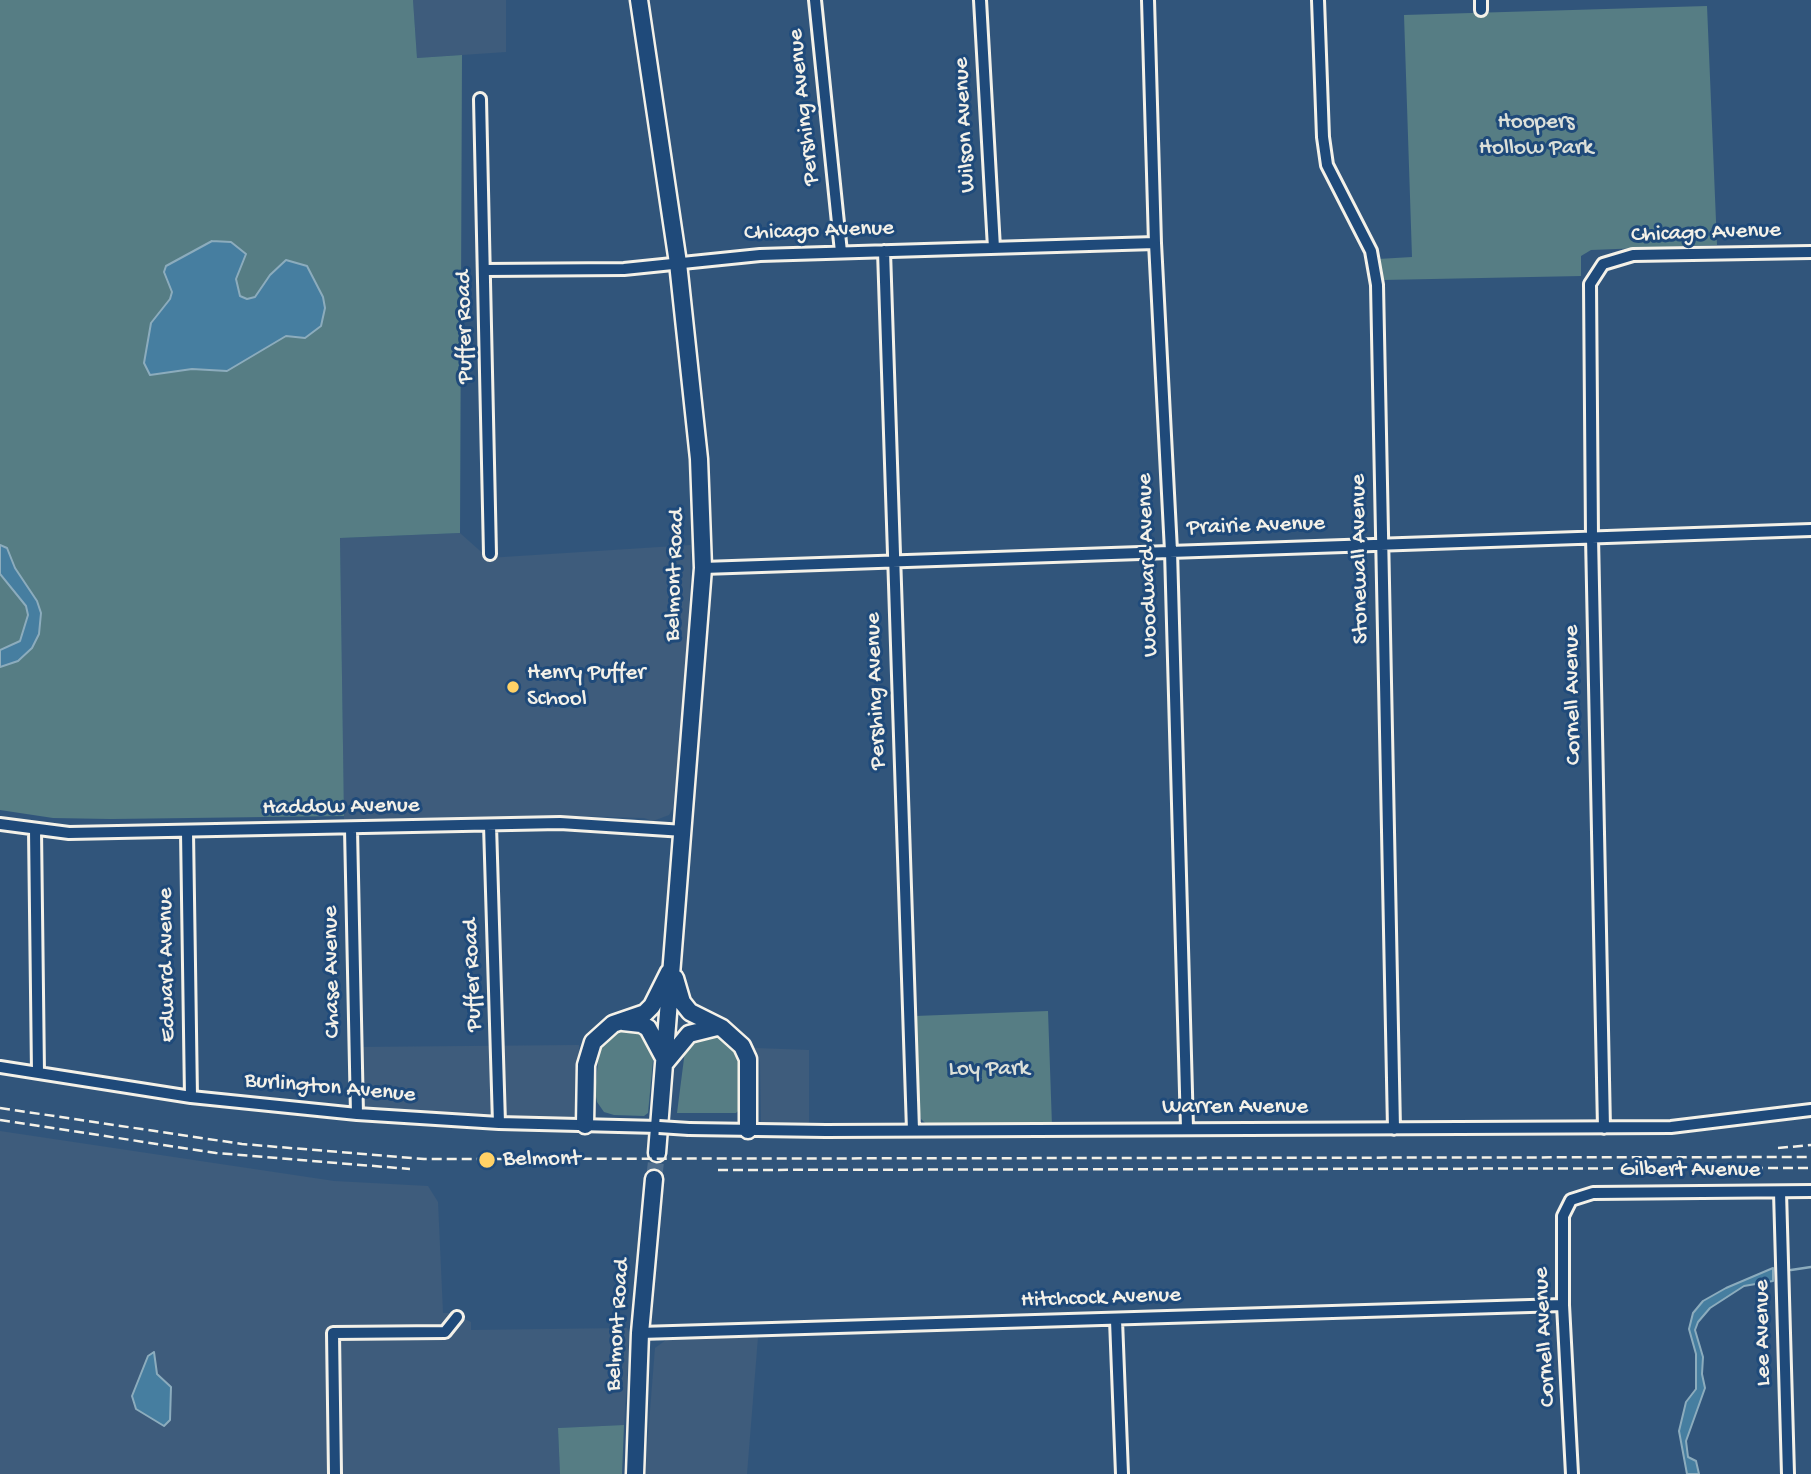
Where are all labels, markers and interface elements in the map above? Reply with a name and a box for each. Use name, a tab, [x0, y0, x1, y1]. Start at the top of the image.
street label: Pershing Avenue	[783, 27, 827, 187]
street label: Wilson Avenue	[949, 57, 983, 193]
park label: Hoopers Hollow Park	[1479, 109, 1593, 163]
street label: Chicago Avenue	[744, 216, 894, 248]
street label: Chicago Avenue	[1631, 218, 1781, 250]
street label: Puffer Road	[451, 270, 481, 384]
street label: Woodward Avenue	[1132, 473, 1166, 657]
street label: Stonewall Avenue	[1346, 474, 1376, 644]
street label: Belmont Road	[660, 508, 692, 642]
street label: Prairie Avenue	[1186, 511, 1326, 543]
street label: Pershing Avenue	[860, 612, 894, 770]
street label: Cornell Avenue	[1559, 625, 1589, 765]
place label: Henry Puffer School	[527, 660, 645, 714]
marker: Henry Puffer School	[505, 679, 521, 695]
street label: Haddow Avenue	[262, 793, 420, 823]
street label: Edward Avenue	[153, 887, 183, 1043]
street label: Chase Avenue	[318, 905, 348, 1039]
street label: Puffer Road	[458, 918, 490, 1032]
park label: Loy Park	[949, 1056, 1029, 1084]
street label: Burlington Avenue	[243, 1068, 417, 1110]
street label: Warren Avenue	[1162, 1094, 1308, 1122]
place label: Belmont	[503, 1146, 580, 1174]
marker: Belmont	[477, 1150, 497, 1170]
street label: Gilbert Avenue	[1620, 1157, 1760, 1185]
street label: Belmont Road	[601, 1258, 637, 1392]
street label: Cornell Avenue	[1529, 1266, 1563, 1408]
street label: Lee Avenue	[1749, 1279, 1779, 1387]
street label: Hitchcock Avenue	[1021, 1282, 1181, 1316]

